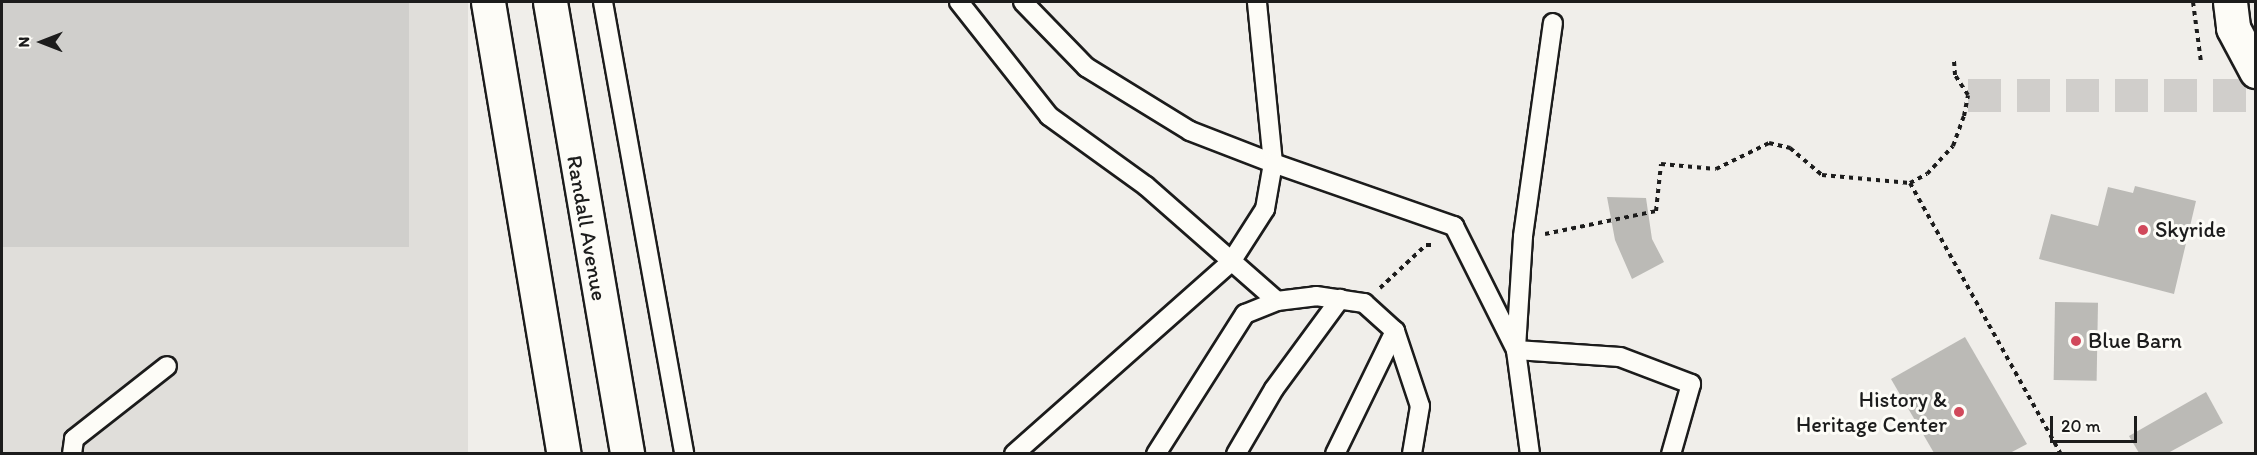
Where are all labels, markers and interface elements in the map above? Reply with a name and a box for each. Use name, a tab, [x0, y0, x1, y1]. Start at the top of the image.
north arrow	[12, 12, 72, 72]
text: N	[14, 37, 33, 47]
street label: Randall Avenue	[561, 154, 613, 302]
place label: Skyride	[2155, 217, 2226, 243]
marker: Skyride	[2136, 223, 2150, 237]
place label: Blue Barn	[2088, 328, 2182, 354]
marker: Blue Barn	[2069, 334, 2083, 348]
place label: History & Heritage Center	[1796, 386, 1947, 438]
scale bar	[2053, 404, 2140, 442]
marker: History & Heritage Center	[1952, 405, 1966, 419]
text: 20 m	[2061, 415, 2101, 437]

